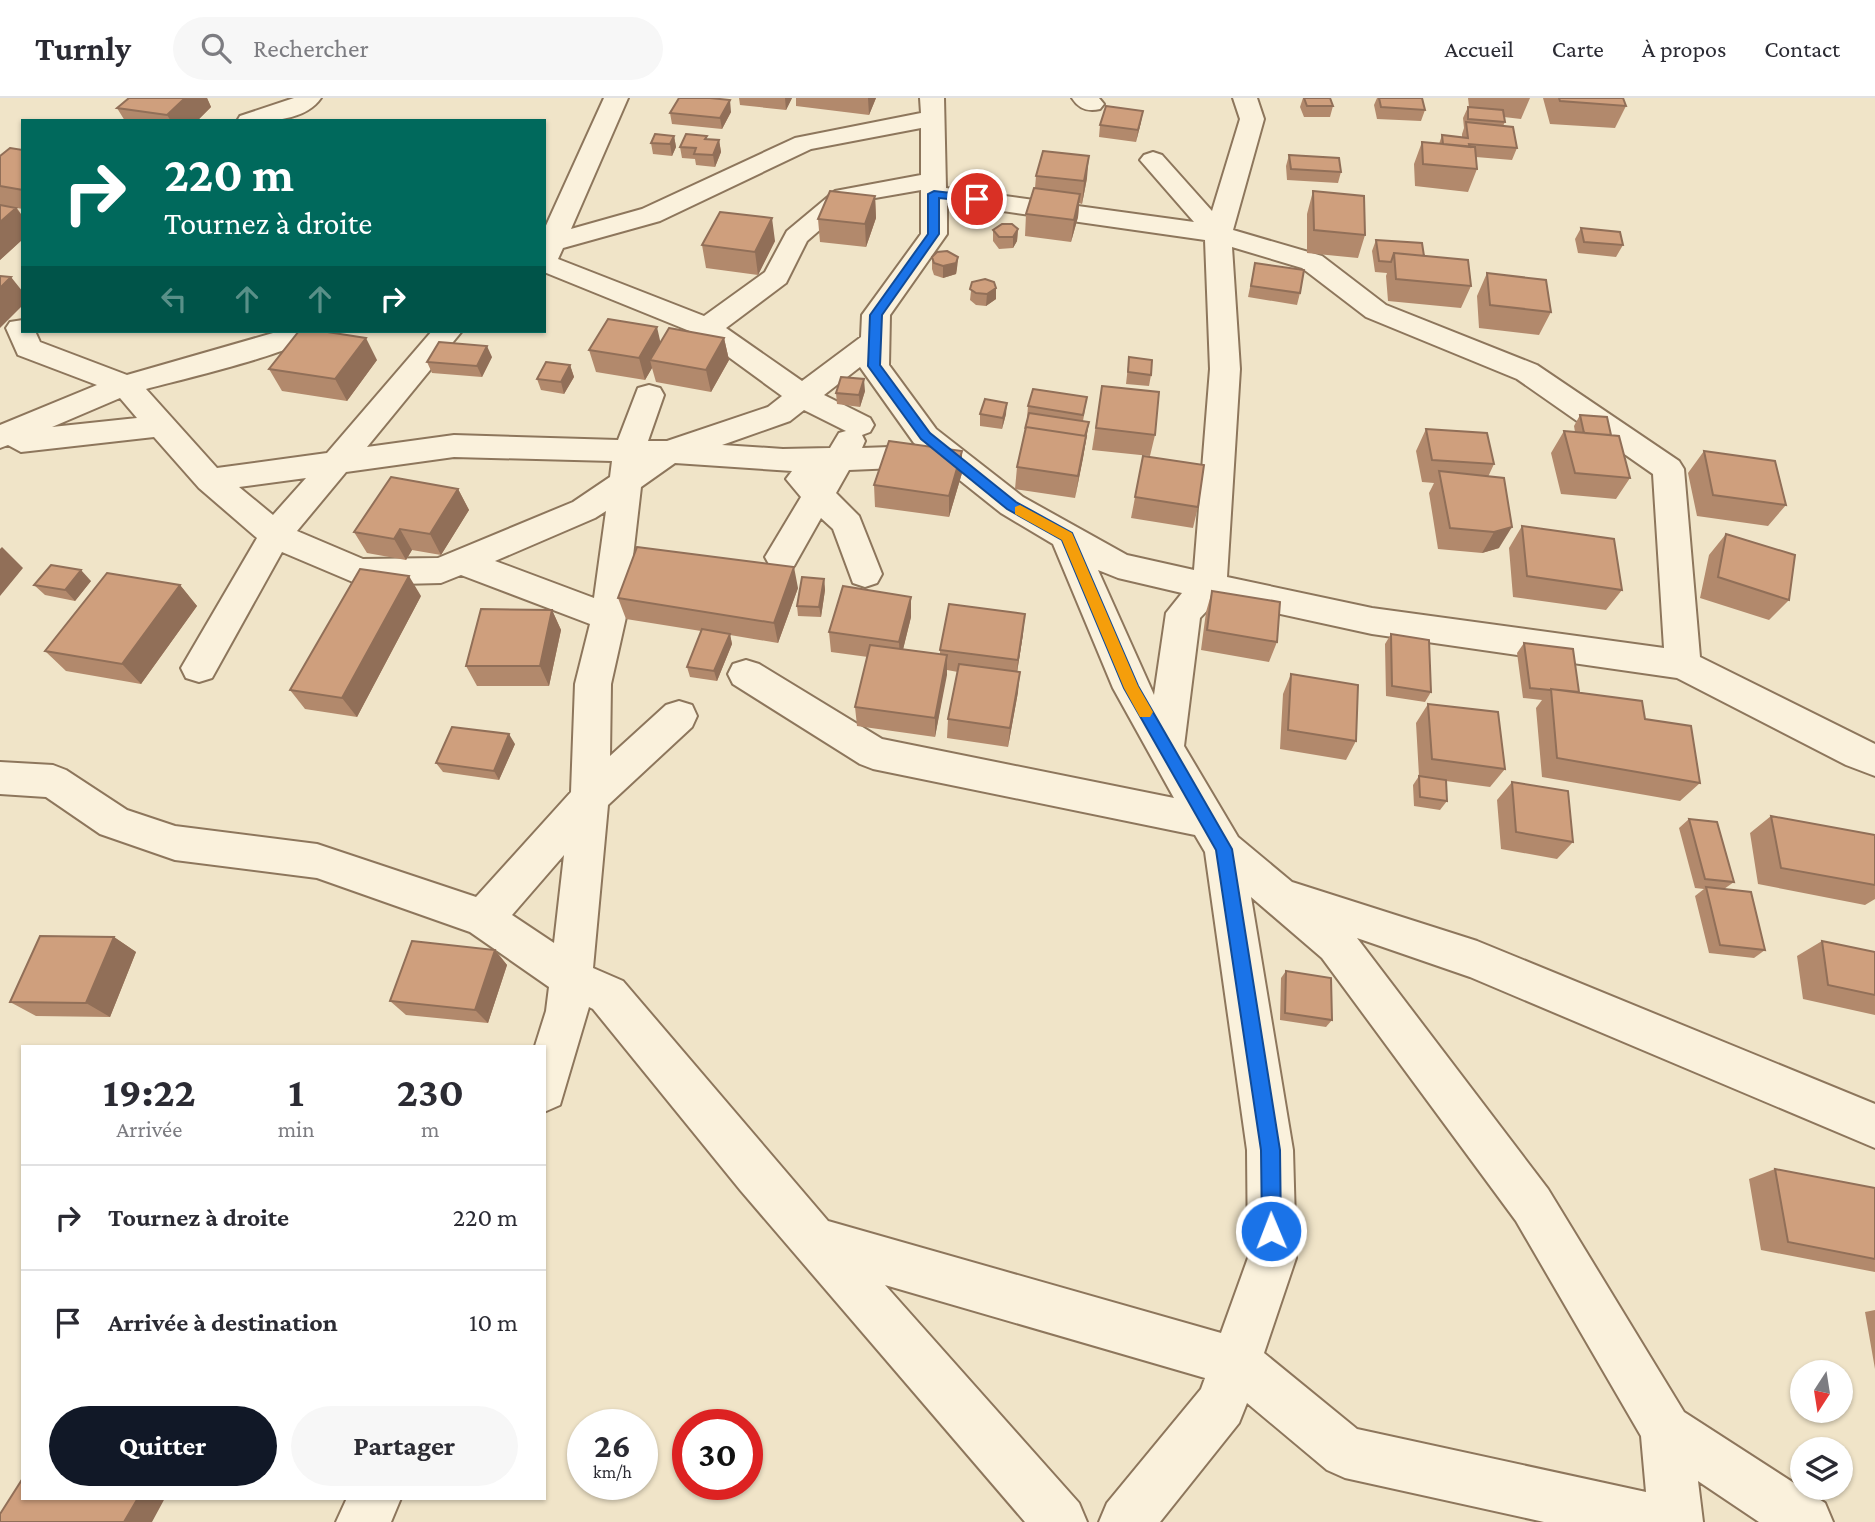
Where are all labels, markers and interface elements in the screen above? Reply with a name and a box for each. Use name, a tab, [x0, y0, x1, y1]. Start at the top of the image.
search box	[173, 17, 663, 80]
icon: search	[197, 29, 235, 67]
text: Turnly	[35, 30, 131, 67]
text: Rechercher	[253, 34, 369, 63]
text: Accueil	[1444, 35, 1514, 62]
text: Carte	[1552, 35, 1604, 62]
text: À propos	[1642, 35, 1726, 62]
text: Contact	[1764, 35, 1840, 62]
icon: right	[49, 147, 140, 238]
text: 220 m	[164, 147, 294, 202]
pin	[947, 169, 1007, 229]
icon: arrive	[958, 180, 996, 218]
text: Tournez à droite	[164, 205, 372, 241]
icon: left	[155, 280, 193, 318]
icon: ahead	[228, 280, 266, 318]
icon: ahead	[301, 280, 339, 318]
icon: right	[374, 280, 412, 318]
text: 19:22	[103, 1068, 196, 1115]
text: 1	[288, 1068, 304, 1115]
text: 230	[397, 1068, 464, 1115]
text: Arrivée	[116, 1116, 182, 1142]
text: min	[278, 1116, 314, 1142]
text: m	[421, 1116, 439, 1142]
position arrow	[1234, 1194, 1308, 1268]
icon: right	[49, 1199, 87, 1237]
text: Tournez à droite	[108, 1203, 289, 1232]
text: 220 m	[453, 1203, 518, 1232]
icon: arrive	[49, 1304, 87, 1342]
text: Arrivée à destination	[108, 1308, 338, 1337]
text: 10 m	[469, 1308, 518, 1337]
north arrow	[1790, 1360, 1853, 1423]
map controls	[1790, 1360, 1853, 1500]
button: Quitter	[49, 1406, 277, 1486]
button: Partager	[291, 1406, 518, 1486]
speed limit sign: 30	[672, 1409, 763, 1500]
text: 26	[594, 1426, 631, 1465]
button: layers	[1790, 1437, 1853, 1500]
text: km/h	[593, 1462, 632, 1482]

